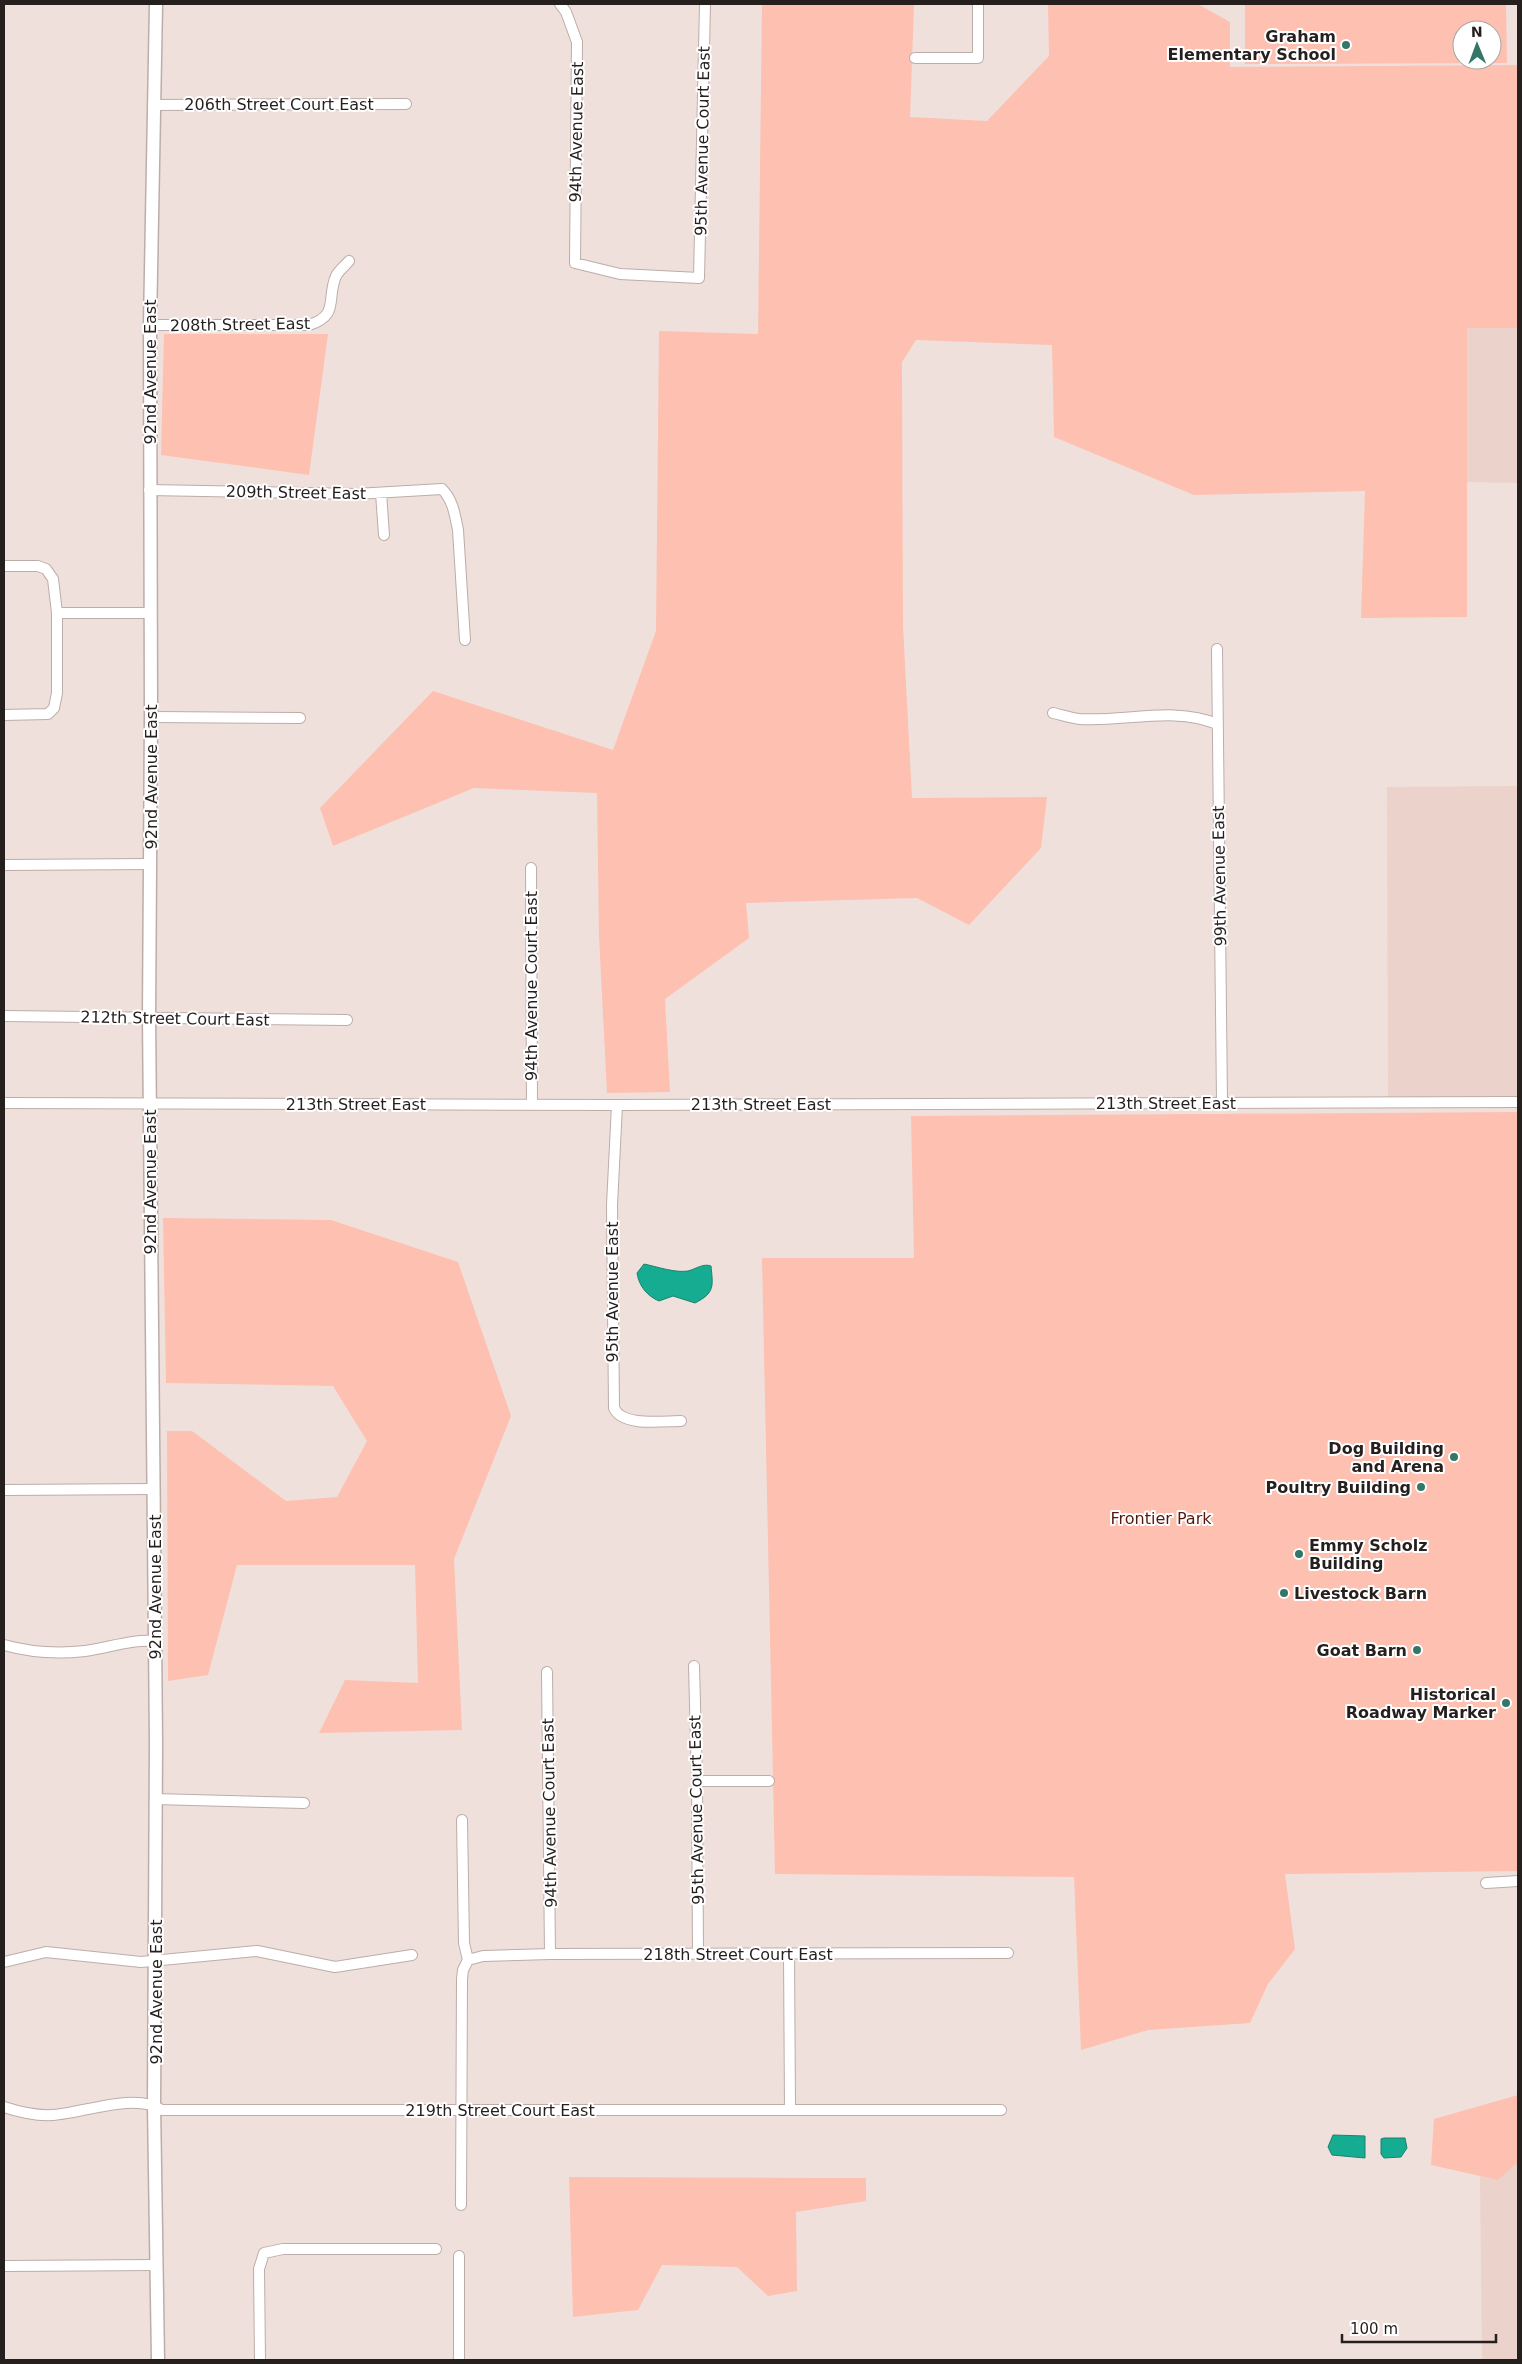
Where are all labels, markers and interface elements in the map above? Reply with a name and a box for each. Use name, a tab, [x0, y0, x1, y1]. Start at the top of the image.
north arrow	[1452, 20, 1502, 70]
text: N	[1471, 24, 1483, 40]
place label: Graham Elementary School	[1168, 27, 1336, 64]
marker: Graham Elementary School	[1340, 39, 1352, 51]
street label: 95th Avenue Court East	[691, 46, 714, 236]
street label: 94th Avenue East	[566, 61, 587, 203]
street label: 206th Street Court East	[184, 95, 374, 114]
street label: 92nd Avenue East	[141, 300, 160, 444]
street label: 208th Street East	[170, 314, 310, 335]
street label: 209th Street East	[226, 482, 366, 503]
street label: 92nd Avenue East	[142, 705, 161, 849]
street label: 99th Avenue East	[1209, 805, 1230, 947]
street label: 94th Avenue Court East	[522, 891, 541, 1081]
street label: 212th Street Court East	[80, 1007, 270, 1030]
street label: 213th Street East	[1096, 1094, 1236, 1113]
street label: 213th Street East	[286, 1095, 426, 1114]
street label: 213th Street East	[691, 1095, 831, 1114]
street label: 92nd Avenue East	[141, 1110, 160, 1254]
street label: 95th Avenue East	[603, 1222, 622, 1362]
place label: Dog Building and Arena	[1328, 1439, 1444, 1476]
marker: Dog Building and Arena	[1448, 1451, 1460, 1463]
place label: Poultry Building	[1266, 1478, 1411, 1497]
marker: Poultry Building	[1415, 1481, 1427, 1493]
park label: Frontier Park	[1111, 1509, 1212, 1528]
street label: 92nd Avenue East	[146, 1515, 165, 1659]
place label: Emmy Scholz Building	[1309, 1536, 1427, 1573]
marker: Emmy Scholz Building	[1293, 1548, 1305, 1560]
place label: Livestock Barn	[1294, 1584, 1427, 1603]
marker: Livestock Barn	[1278, 1587, 1290, 1599]
place label: Goat Barn	[1317, 1641, 1407, 1660]
marker: Goat Barn	[1411, 1644, 1423, 1656]
place label: Historical Roadway Marker	[1346, 1685, 1496, 1722]
marker: Historical Roadway Marker	[1500, 1697, 1512, 1709]
street label: 95th Avenue Court East	[685, 1715, 708, 1905]
street label: 94th Avenue Court East	[538, 1718, 561, 1908]
street label: 92nd Avenue East	[147, 1920, 166, 2064]
street label: 218th Street Court East	[643, 1945, 833, 1964]
street label: 219th Street Court East	[405, 2101, 595, 2120]
scale bar	[1342, 2312, 1496, 2344]
text: 100 m	[1350, 2320, 1398, 2338]

